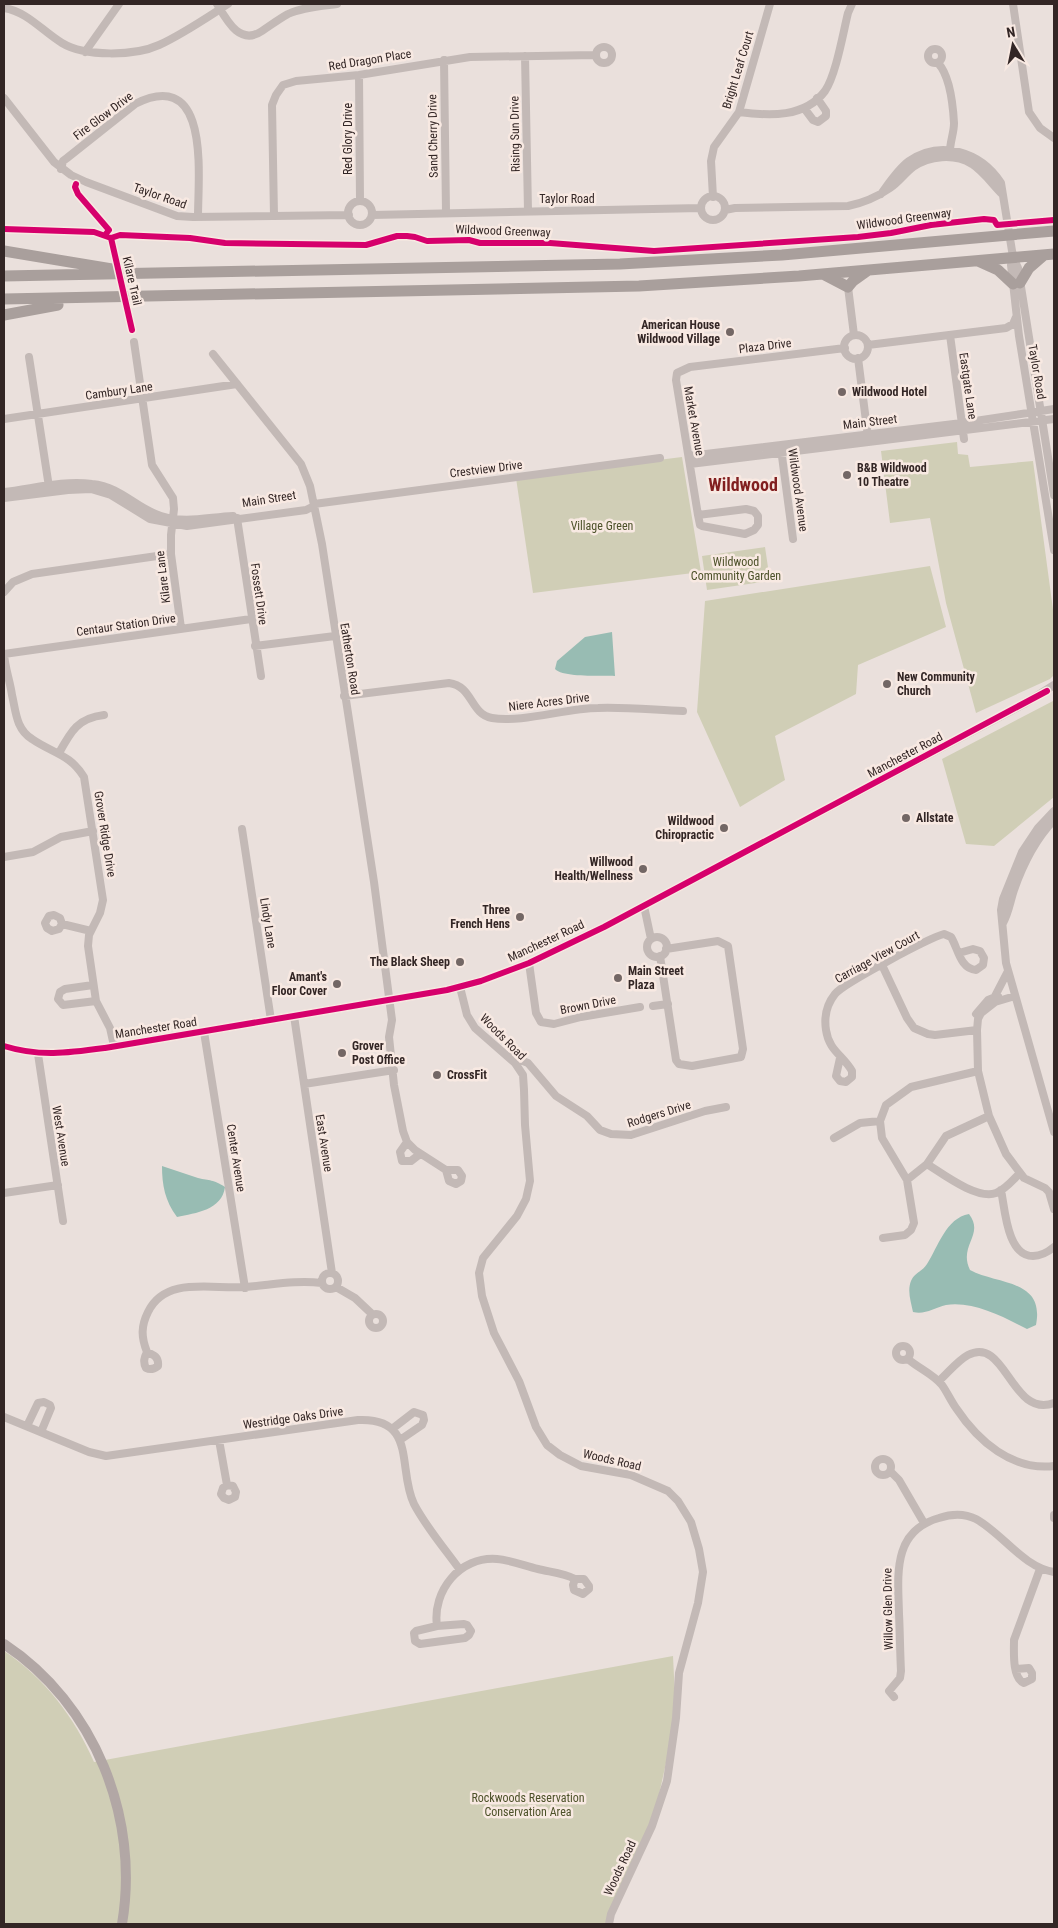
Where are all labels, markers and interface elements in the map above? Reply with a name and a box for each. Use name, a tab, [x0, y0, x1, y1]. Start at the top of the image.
north arrow	[988, 20, 1038, 70]
text: N	[1005, 24, 1016, 41]
street label: Bright Leaf Court	[720, 29, 757, 111]
street label: Red Dragon Place	[328, 46, 413, 73]
street label: Fire Glow Drive	[71, 89, 136, 143]
street label: Sand Cherry Drive	[425, 94, 441, 178]
street label: Rising Sun Drive	[507, 95, 523, 172]
street label: Red Glory Drive	[341, 103, 355, 175]
street label: Taylor Road	[131, 180, 189, 212]
street label: Taylor Road	[539, 192, 595, 206]
street label: Wildwood Greenway	[856, 205, 952, 233]
street label: Wildwood Greenway	[455, 222, 551, 240]
street label: Kilare Trail	[120, 255, 144, 307]
place label: American House Wildwood Village	[637, 318, 720, 346]
marker: American House Wildwood Village	[724, 326, 736, 338]
street label: Plaza Drive	[738, 336, 792, 356]
street label: Taylor Road	[1025, 343, 1049, 401]
street label: Eastgate Lane	[956, 352, 980, 421]
street label: Cambury Lane	[84, 379, 154, 403]
street label: Market Avenue	[681, 385, 707, 457]
place label: Wildwood Hotel	[852, 385, 927, 399]
marker: Wildwood Hotel	[836, 386, 848, 398]
street label: Main Street	[842, 412, 898, 432]
street label: Wildwood Avenue	[785, 448, 811, 533]
street label: Crestview Drive	[449, 458, 523, 480]
place label: B&B Wildwood 10 Theatre	[857, 461, 927, 489]
marker: B&B Wildwood 10 Theatre	[841, 469, 853, 481]
district label: Wildwood	[708, 474, 778, 495]
street label: Main Street	[241, 488, 297, 510]
park label: Village Green	[571, 519, 634, 533]
street label: Kilare Lane	[153, 550, 173, 604]
park label: Wildwood Community Garden	[691, 555, 781, 583]
street label: Fossett Drive	[248, 562, 270, 626]
street label: Centaur Station Drive	[75, 611, 177, 639]
street label: Eatherton Road	[337, 622, 363, 696]
place label: New Community Church	[897, 670, 976, 698]
marker: New Community Church	[881, 678, 893, 690]
street label: Niere Acres Drive	[508, 690, 591, 714]
street label: Manchester Road	[865, 729, 945, 781]
street label: Grover Ridge Drive	[91, 790, 119, 878]
place label: Allstate	[916, 811, 954, 825]
marker: Allstate	[900, 812, 912, 824]
place label: Wildwood Chiropractic	[655, 814, 714, 842]
marker: Wildwood Chiropractic	[718, 822, 730, 834]
place label: Willwood Health/Wellness	[554, 855, 634, 883]
marker: Willwood Health/Wellness	[637, 863, 649, 875]
street label: Lindy Lane	[257, 897, 279, 950]
place label: Three French Hens	[450, 903, 511, 931]
marker: Three French Hens	[514, 911, 526, 923]
street label: Manchester Road	[506, 917, 586, 965]
street label: Carriage View Court	[832, 928, 922, 986]
place label: The Black Sheep	[370, 955, 450, 969]
marker: The Black Sheep	[454, 956, 466, 968]
place label: Main Street Plaza	[628, 964, 684, 992]
place label: Amant's Floor Cover	[272, 970, 328, 998]
marker: Main Street Plaza	[612, 972, 624, 984]
marker: Amant's Floor Cover	[331, 978, 343, 990]
street label: Brown Drive	[559, 993, 617, 1017]
street label: Woods Road	[477, 1011, 529, 1063]
street label: Manchester Road	[114, 1015, 198, 1041]
place label: Grover Post Office	[352, 1039, 405, 1067]
marker: Grover Post Office	[336, 1047, 348, 1059]
place label: CrossFit	[447, 1068, 487, 1082]
marker: CrossFit	[431, 1069, 443, 1081]
street label: Rodgers Drive	[626, 1098, 693, 1130]
street label: West Avenue	[49, 1105, 73, 1168]
street label: East Avenue	[313, 1113, 336, 1173]
street label: Center Avenue	[224, 1123, 248, 1193]
street label: Westridge Oaks Drive	[242, 1404, 344, 1432]
street label: Woods Road	[582, 1447, 642, 1473]
street label: Willow Glen Drive	[880, 1568, 896, 1650]
park label: Rockwoods Reservation Conservation Area	[471, 1791, 585, 1819]
street label: Woods Road	[601, 1838, 639, 1898]

